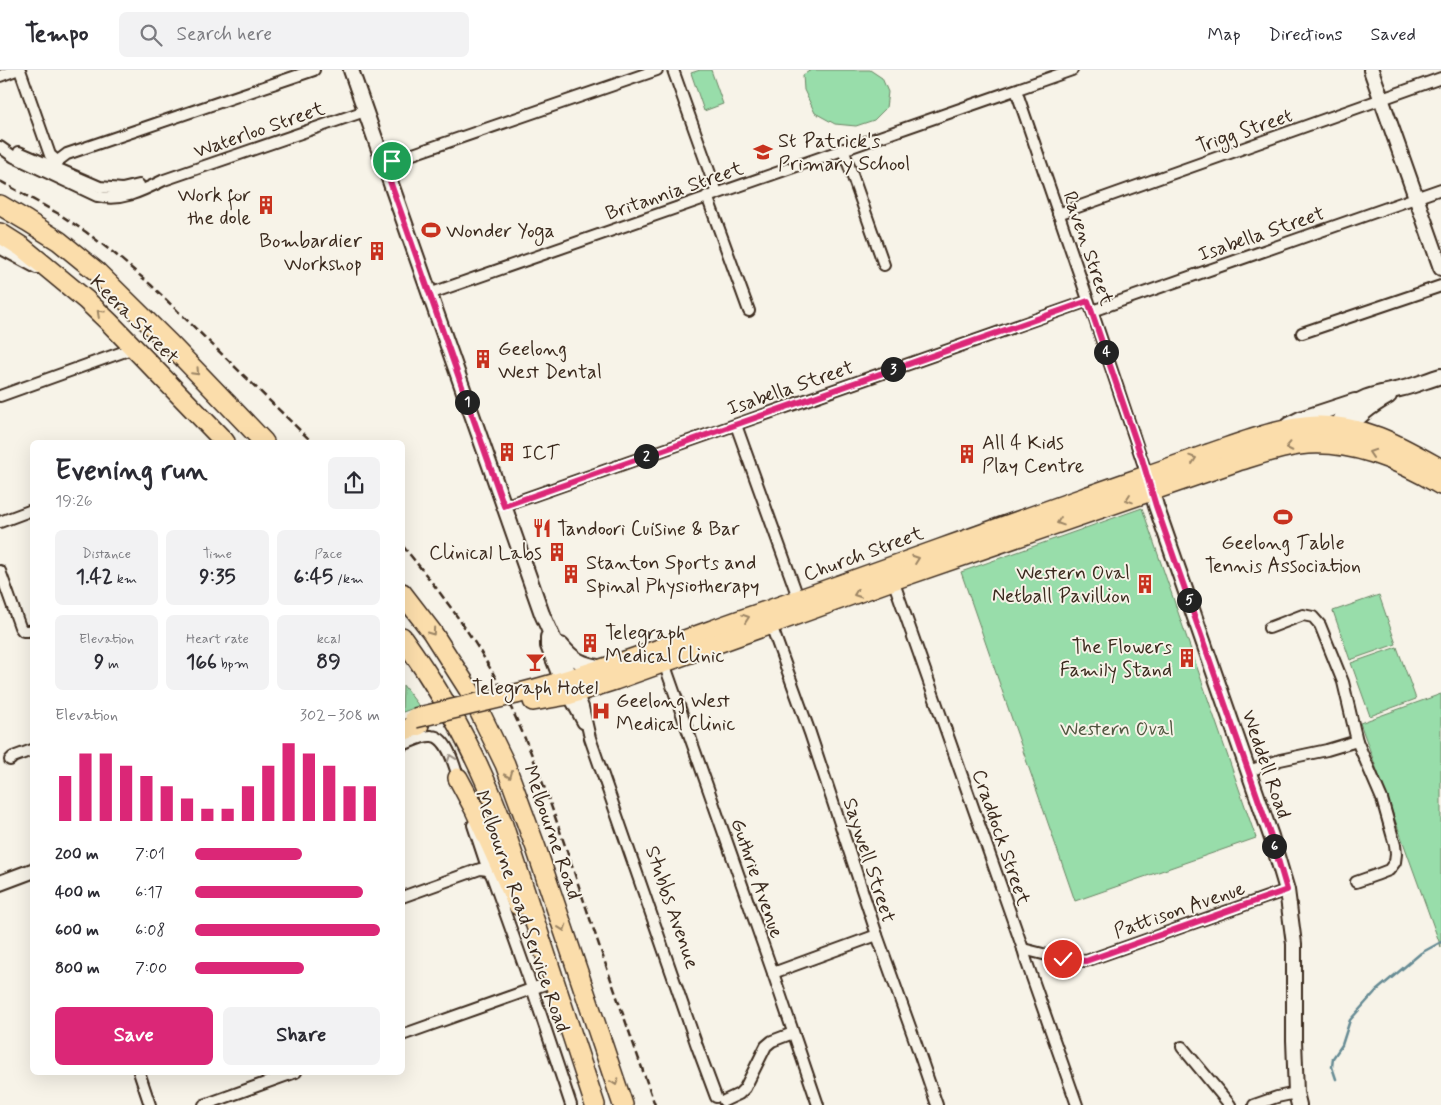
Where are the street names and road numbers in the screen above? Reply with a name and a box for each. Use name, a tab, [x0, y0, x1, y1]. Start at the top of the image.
street label: Waterloo Street	[190, 95, 329, 165]
street label: Trigg Street	[1193, 102, 1296, 161]
street label: Britannia Street	[602, 155, 747, 228]
street label: Raven Street	[1055, 188, 1120, 309]
street label: Isabella Street	[1195, 200, 1328, 269]
street label: Keera Street	[83, 269, 185, 371]
street label: Isabella Street	[724, 354, 857, 423]
street label: Church Street	[800, 520, 928, 589]
street label: Weddell Road	[1234, 707, 1297, 822]
street label: Melbourne Road	[516, 762, 587, 903]
street label: Craddock Street	[965, 766, 1037, 909]
street label: Melbourne Road Service Road	[467, 787, 576, 1036]
street label: Saywell Street	[836, 795, 901, 926]
street label: Guthrie Avenue	[723, 815, 790, 942]
street label: Stubbs Avenue	[638, 842, 705, 973]
street label: Pattison Avenue	[1110, 875, 1249, 946]

